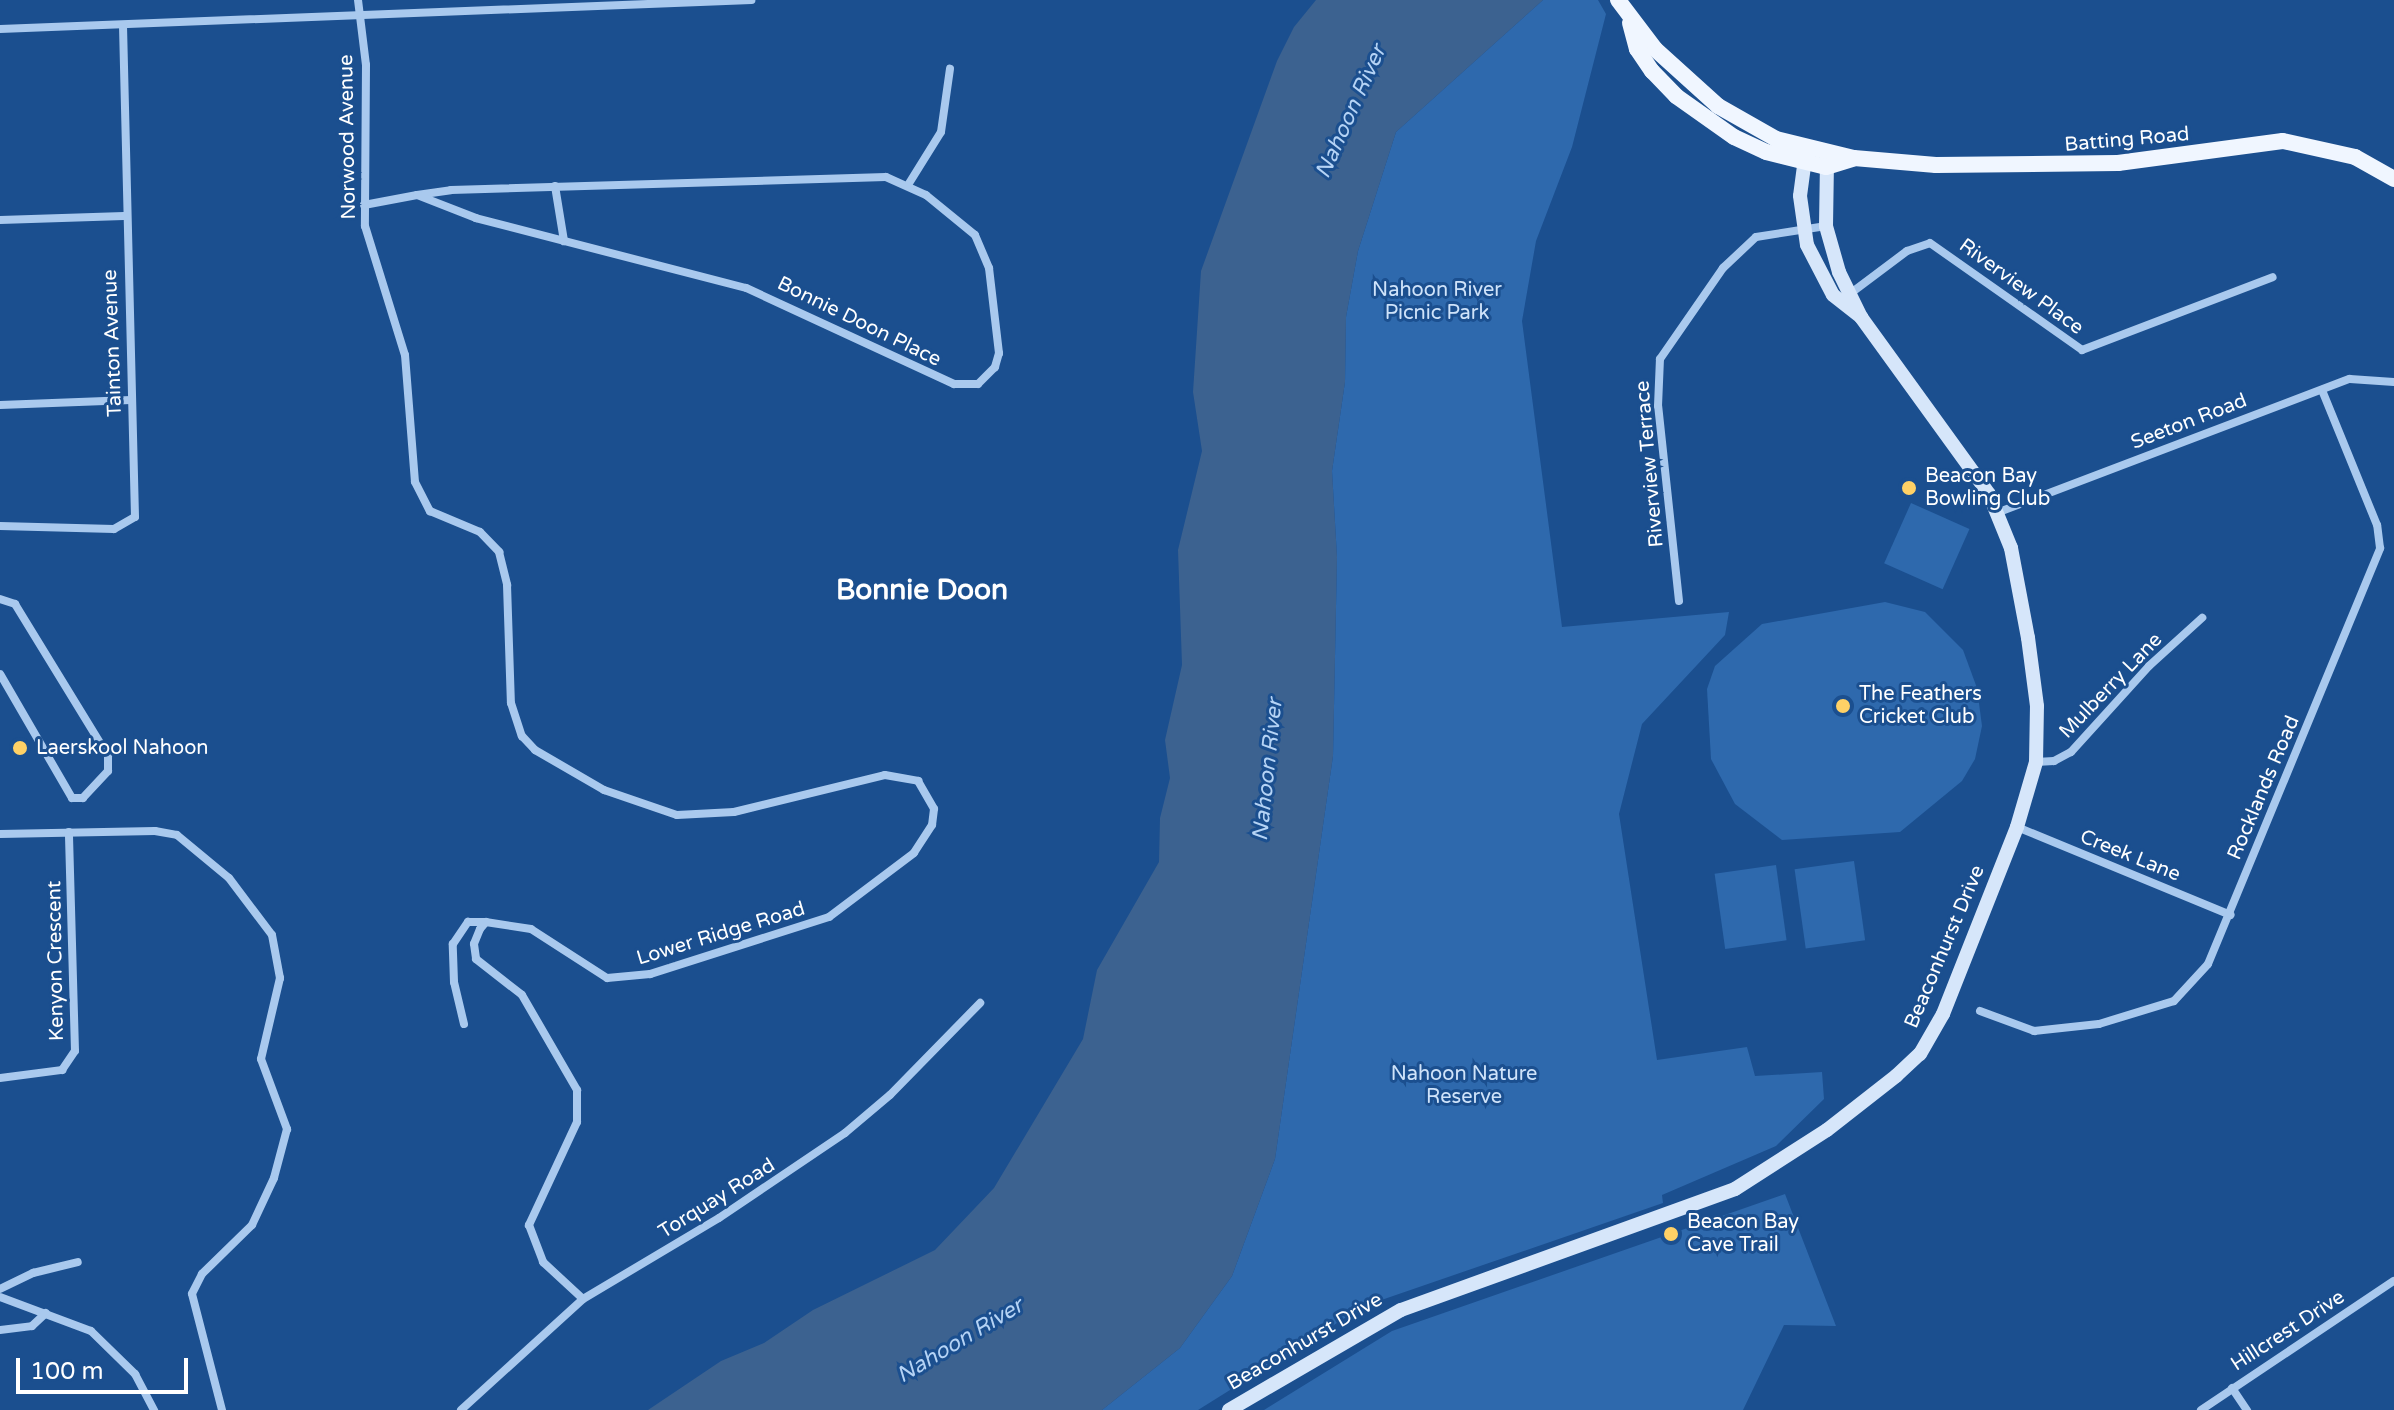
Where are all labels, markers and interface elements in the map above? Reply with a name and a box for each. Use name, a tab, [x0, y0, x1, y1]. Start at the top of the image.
water label: Nahoon River	[1310, 41, 1392, 183]
street label: Norwood Avenue	[335, 54, 361, 220]
street label: Batting Road	[2064, 123, 2190, 157]
street label: Riverview Place	[1954, 234, 2088, 340]
street label: Tainton Avenue	[98, 269, 128, 417]
street label: Bonnie Doon Place	[773, 272, 945, 372]
park label: Nahoon River Picnic Park	[1372, 278, 1502, 325]
street label: Riverview Terrace	[1631, 380, 1669, 548]
street label: Seeton Road	[2128, 389, 2250, 455]
place label: Beacon Bay Bowling Club	[1925, 464, 2050, 511]
marker: Beacon Bay Bowling Club	[1900, 479, 1918, 497]
district label: Bonnie Doon	[836, 573, 1008, 607]
street label: Mulberry Lane	[2055, 628, 2167, 744]
place label: The Feathers Cricket Club	[1859, 682, 1982, 729]
marker: The Feathers Cricket Club	[1834, 697, 1852, 715]
water label: Nahoon River	[1247, 698, 1289, 842]
street label: Rocklands Road	[2223, 712, 2305, 864]
place label: Laerskool Nahoon	[36, 736, 209, 760]
marker: Laerskool Nahoon	[11, 739, 29, 757]
street label: Creek Lane	[2076, 825, 2184, 887]
street label: Beaconhurst Drive	[1900, 862, 1990, 1032]
street label: Kenyon Crescent	[43, 881, 69, 1041]
street label: Lower Ridge Road	[634, 897, 808, 971]
park label: Nahoon Nature Reserve	[1391, 1063, 1537, 1110]
street label: Torquay Road	[654, 1154, 780, 1244]
place label: Beacon Bay Cave Trail	[1687, 1210, 1799, 1257]
marker: Beacon Bay Cave Trail	[1662, 1225, 1680, 1243]
street label: Hillcrest Drive	[2227, 1285, 2349, 1377]
street label: Beaconhurst Drive	[1223, 1288, 1387, 1396]
water label: Nahoon River	[892, 1293, 1028, 1389]
scale bar	[20, 1342, 192, 1392]
text: 100 m	[30, 1357, 104, 1386]

